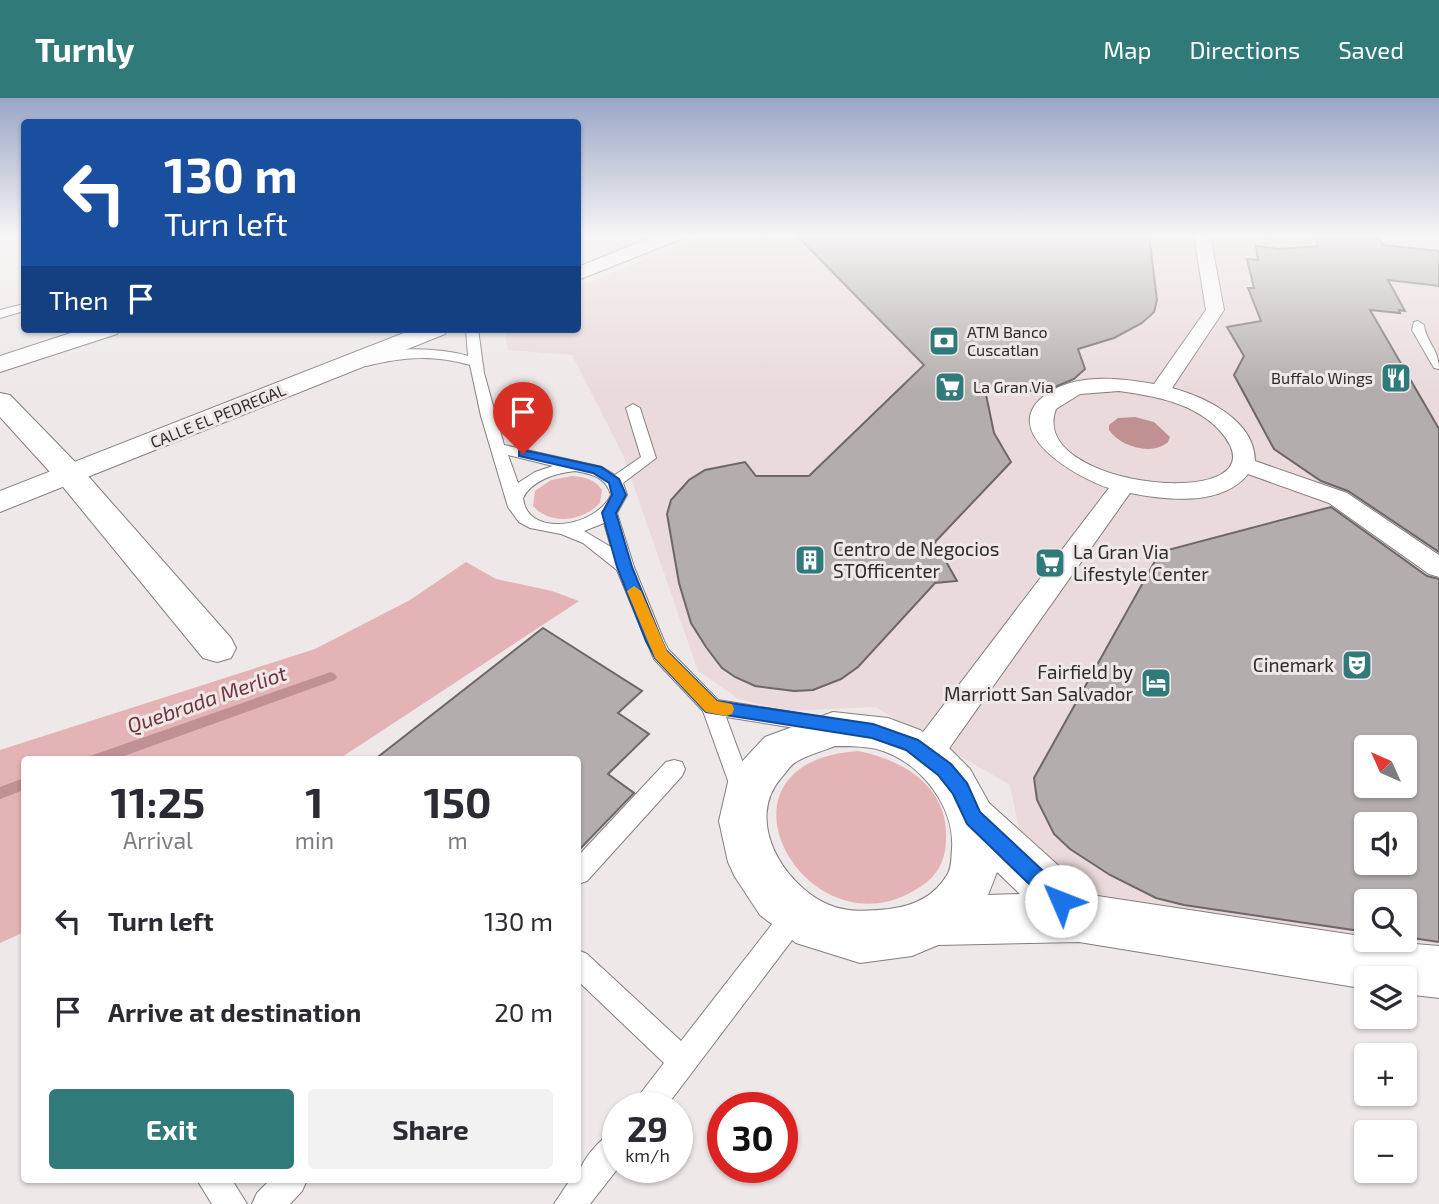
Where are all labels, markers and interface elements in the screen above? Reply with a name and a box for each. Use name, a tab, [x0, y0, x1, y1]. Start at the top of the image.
text: Turnly	[35, 29, 134, 69]
text: Map	[1103, 35, 1151, 64]
text: Directions	[1189, 35, 1300, 64]
text: Saved	[1338, 35, 1404, 64]
text: 130 m	[164, 144, 298, 203]
icon: left	[49, 147, 140, 238]
text: Turn left	[164, 204, 288, 242]
icon: arrive	[122, 280, 160, 318]
text: Then	[49, 284, 108, 315]
place label: ATM Banco Cuscatlan	[967, 322, 1048, 359]
bank icon: ATM Banco Cuscatlan	[927, 324, 961, 358]
restaurant icon: Buffalo Wings	[1379, 361, 1413, 395]
place label: Buffalo Wings	[1271, 368, 1373, 387]
supermarket icon: La Gran Via	[933, 370, 967, 404]
place label: La Gran Via	[973, 377, 1054, 396]
street label: CALLE EL PEDREGAL	[147, 380, 288, 451]
pin	[493, 382, 553, 454]
icon: arrive	[504, 393, 542, 431]
place label: Centro de Negocios STOfficenter	[833, 537, 999, 582]
place label: La Gran Via Lifestyle Center	[1073, 540, 1209, 585]
building icon: Centro de Negocios STOfficenter	[793, 543, 827, 577]
supermarket icon: La Gran Via Lifestyle Center	[1033, 546, 1067, 580]
theatre icon: Cinemark	[1340, 648, 1374, 682]
place label: Cinemark	[1253, 653, 1334, 676]
water label: Quebrada Merliot	[123, 660, 290, 739]
place label: Fairfield by Marriott San Salvador	[944, 660, 1133, 705]
hotel icon: Fairfield by Marriott San Salvador	[1139, 666, 1173, 700]
north arrow	[1354, 735, 1418, 798]
map controls	[1354, 735, 1417, 1183]
text: 11:25	[111, 776, 205, 826]
text: 1	[305, 776, 323, 826]
text: 150	[424, 776, 491, 826]
button: sound	[1354, 812, 1417, 875]
text: Arrival	[123, 826, 193, 854]
text: min	[295, 826, 334, 854]
text: m	[447, 826, 468, 854]
position arrow	[1024, 864, 1098, 938]
button: search	[1354, 889, 1417, 952]
icon: left	[49, 902, 87, 940]
text: Turn left	[108, 905, 214, 936]
text: 130 m	[484, 905, 553, 936]
button: layers	[1354, 966, 1417, 1029]
icon: arrive	[49, 993, 87, 1031]
text: Arrive at destination	[108, 996, 361, 1027]
text: 20 m	[494, 996, 553, 1027]
button: +	[1354, 1043, 1417, 1106]
button: Exit	[49, 1089, 294, 1169]
button: Share	[308, 1089, 553, 1169]
speed limit sign: 30	[707, 1092, 798, 1183]
text: 29	[627, 1107, 668, 1149]
button: −	[1354, 1120, 1417, 1183]
text: km/h	[625, 1144, 670, 1166]

